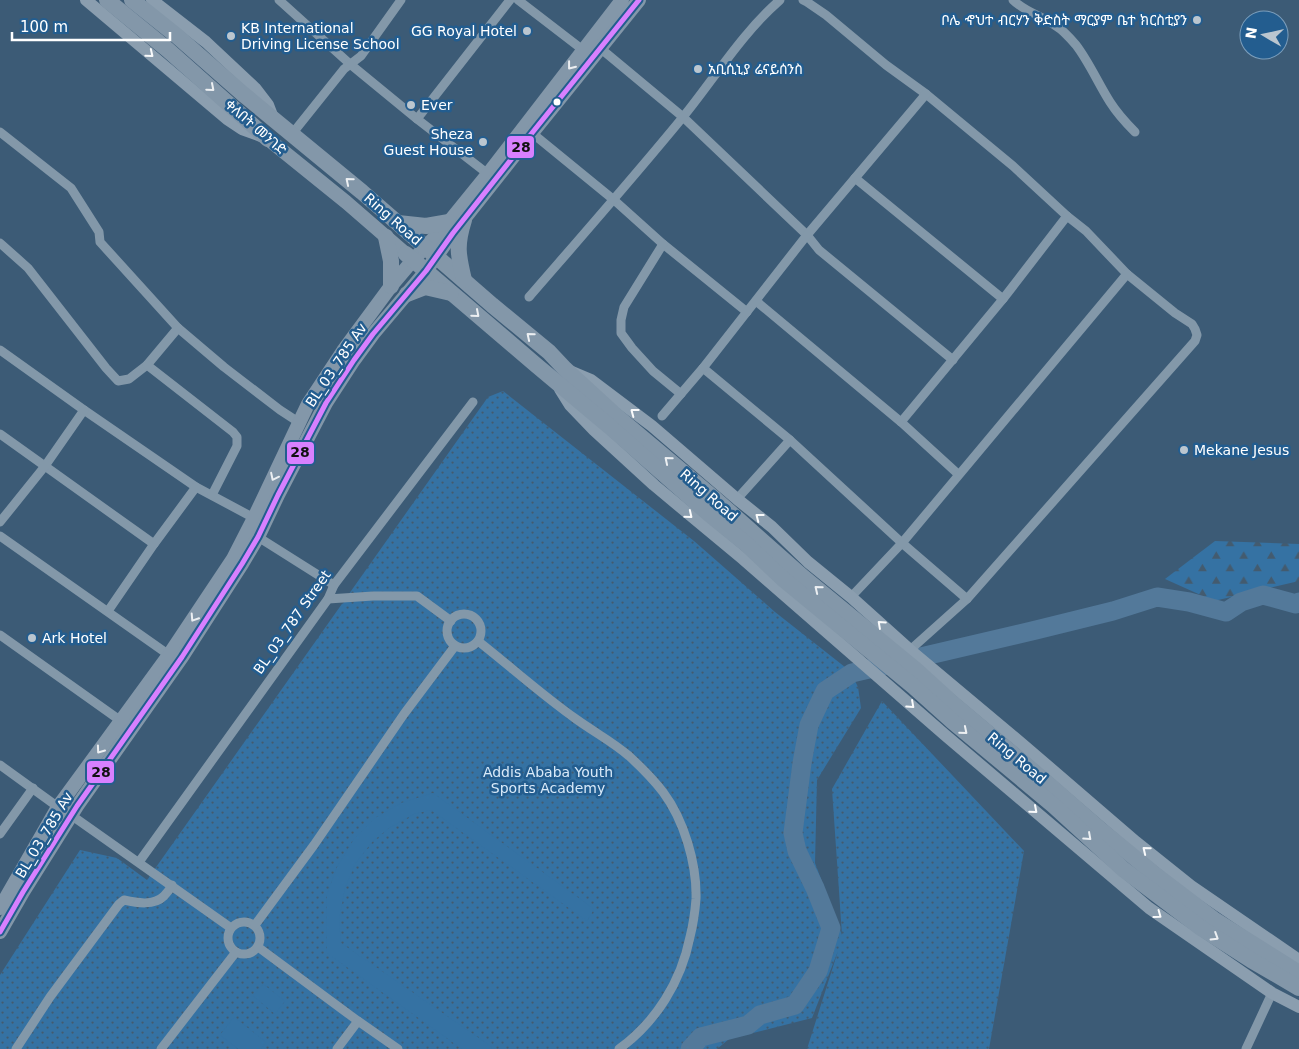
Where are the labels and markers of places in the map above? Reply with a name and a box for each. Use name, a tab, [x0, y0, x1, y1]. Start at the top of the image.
place label: ቦሌ ኆህተ ብርሃን ቅድስት ማርያም ቤተ ክርስቲያን	[941, 12, 1187, 28]
marker: ቦሌ ኆህተ ብርሃን ቅድስት ማርያም ቤተ ክርስቲያን	[1191, 14, 1203, 26]
place label: KB International Driving License School	[241, 20, 400, 52]
place label: GG Royal Hotel	[411, 23, 517, 39]
marker: GG Royal Hotel	[521, 25, 533, 37]
marker: KB International Driving License School	[225, 30, 237, 42]
place label: አቢሲኒያ ሬናይሰንስ	[708, 61, 803, 77]
marker: አቢሲኒያ ሬናይሰንስ	[692, 63, 704, 75]
place label: Ever	[421, 97, 453, 113]
unlabelled marker	[552, 97, 562, 107]
marker: Ever	[405, 99, 417, 111]
place label: Sheza Guest House	[384, 126, 473, 158]
marker: Sheza Guest House	[477, 136, 489, 148]
place label: Mekane Jesus	[1194, 442, 1289, 458]
marker: Mekane Jesus	[1178, 444, 1190, 456]
place label: Ark Hotel	[42, 630, 107, 646]
marker: Ark Hotel	[26, 632, 38, 644]

